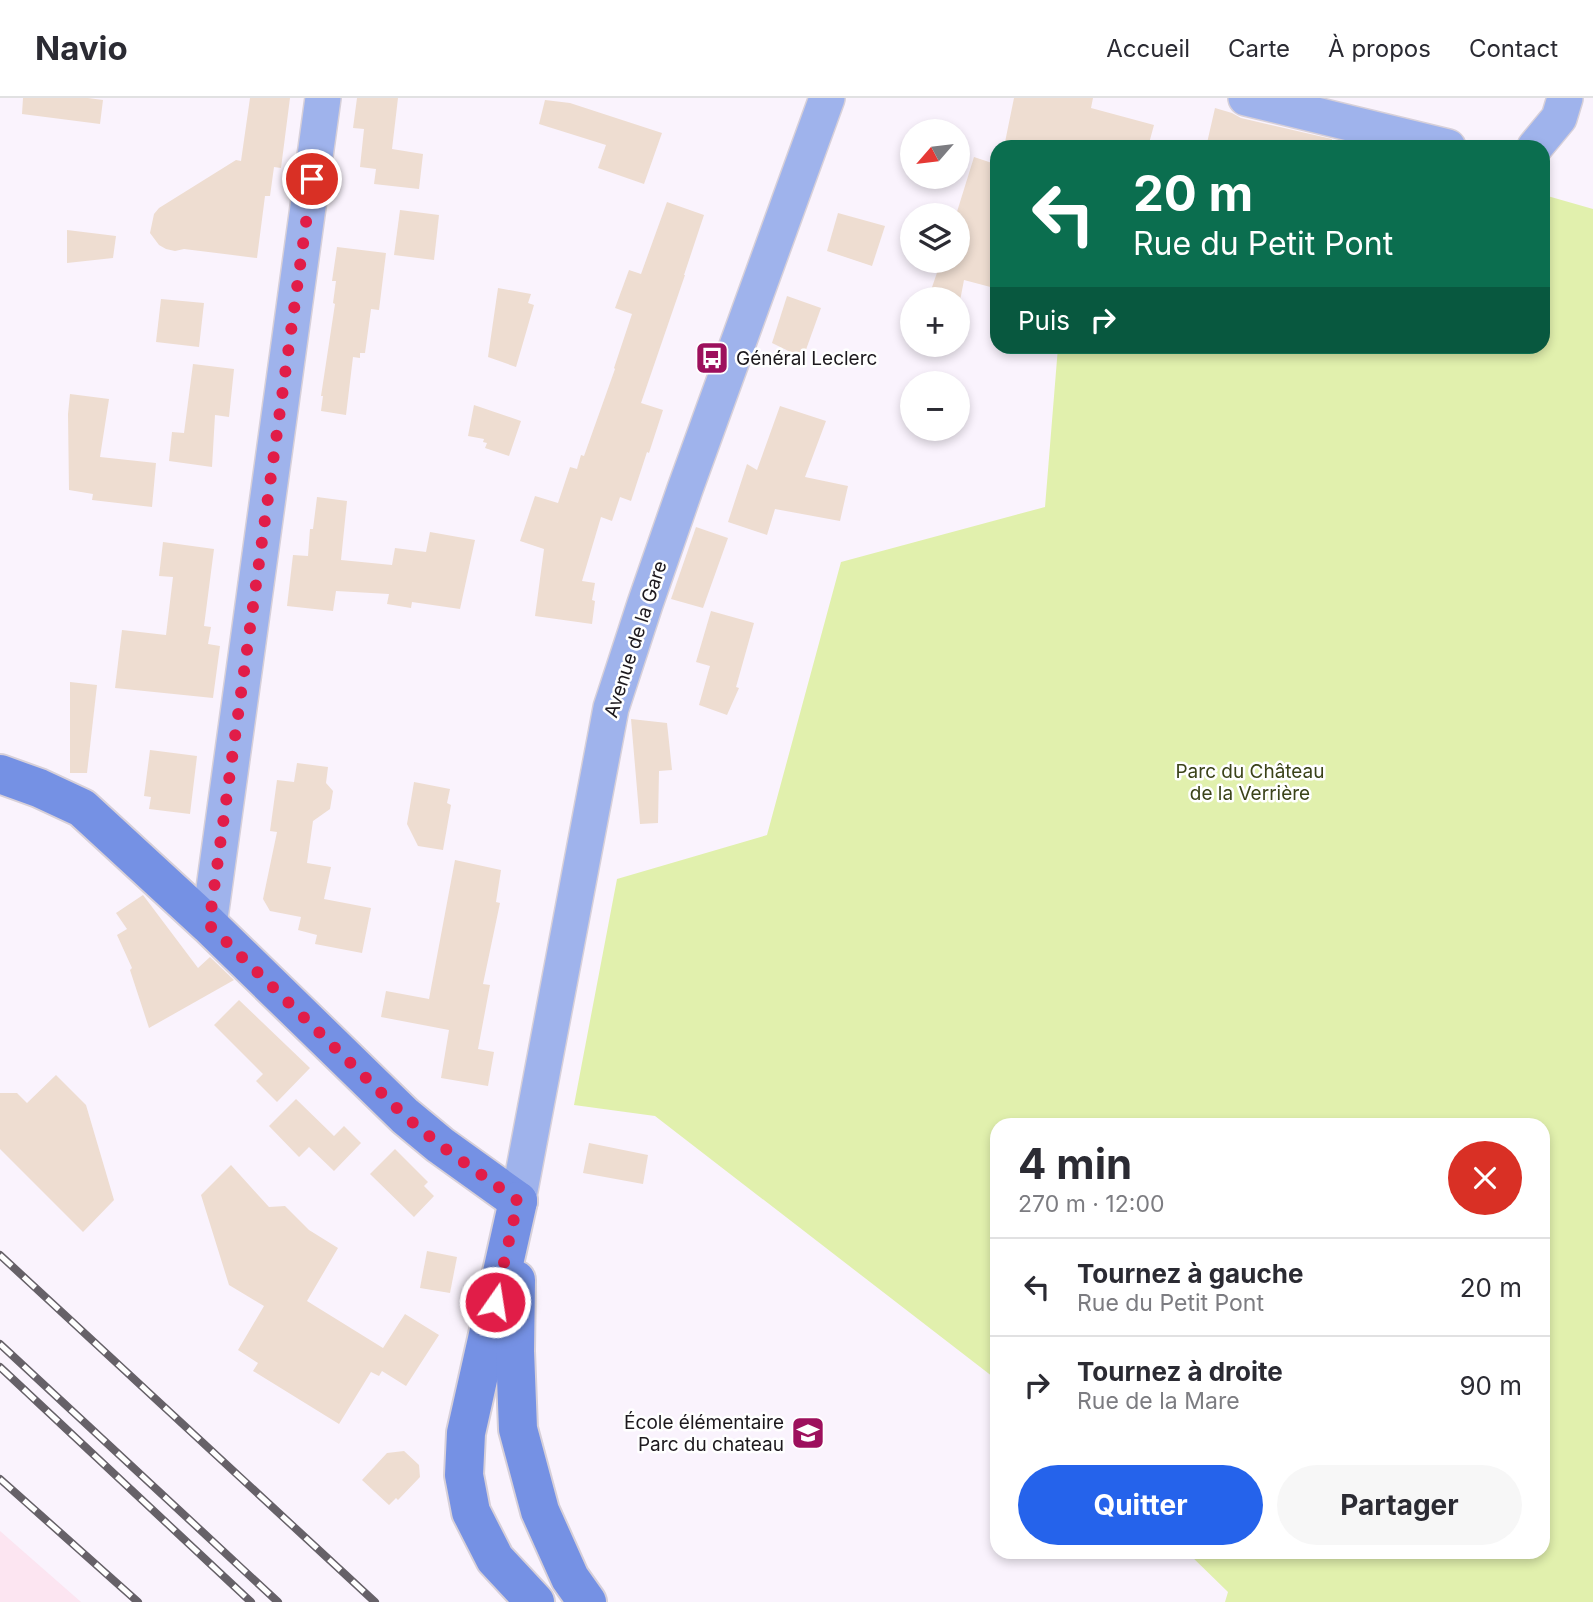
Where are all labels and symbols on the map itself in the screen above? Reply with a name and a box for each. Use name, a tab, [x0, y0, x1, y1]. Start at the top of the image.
north arrow	[900, 119, 970, 189]
pin	[282, 149, 342, 209]
bus stop icon: Général Leclerc	[693, 339, 731, 377]
place label: Général Leclerc	[736, 347, 877, 370]
street label: Avenue de la Gare	[599, 558, 672, 720]
park label: Parc du Château de la Verrière	[1175, 760, 1325, 805]
position arrow	[458, 1265, 532, 1339]
place label: École élémentaire Parc du chateau	[624, 1410, 784, 1456]
school or university icon: École élémentaire Parc du chateau	[789, 1414, 827, 1452]

